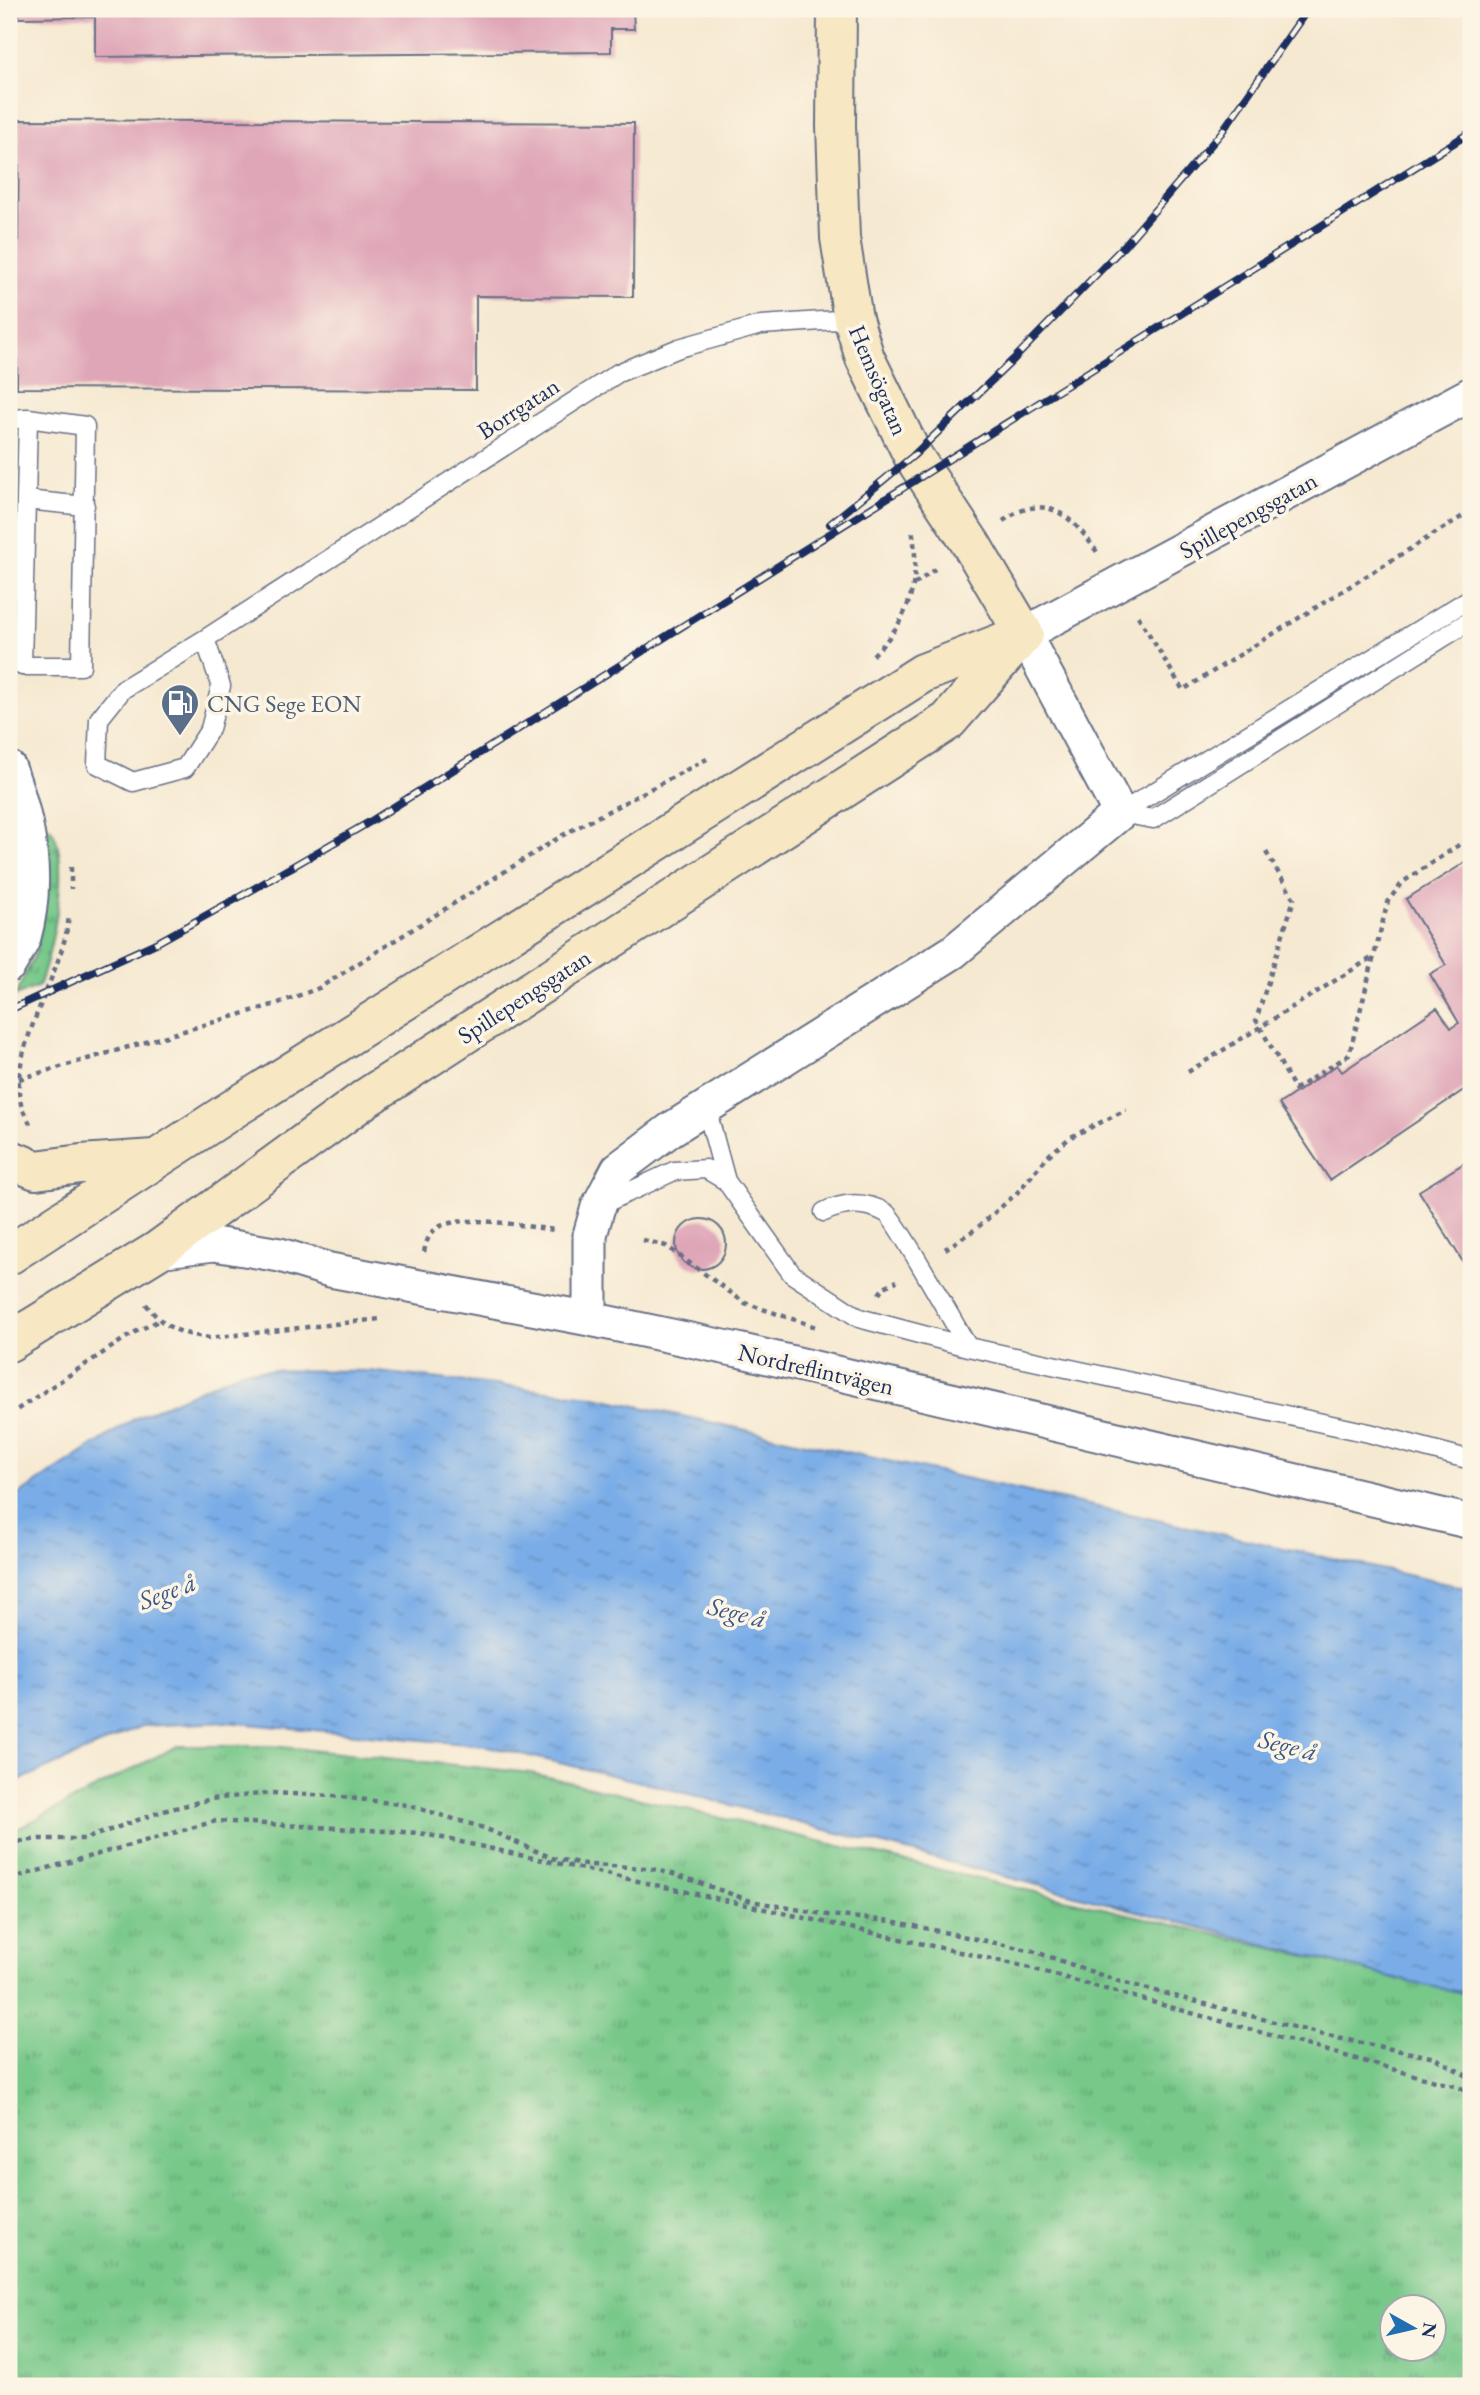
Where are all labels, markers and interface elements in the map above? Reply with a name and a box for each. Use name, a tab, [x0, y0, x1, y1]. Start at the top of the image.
street label: Hemsögatan	[842, 320, 916, 440]
street label: Borrgatan	[471, 370, 565, 446]
street label: Spillepengsgatan	[1174, 464, 1323, 566]
fuel station icon: CNG Sege EON	[159, 682, 201, 737]
place label: CNG Sege EON	[207, 688, 361, 719]
street label: Spillepengsgatan	[451, 941, 597, 1051]
street label: Nordreflintvägen	[735, 1336, 897, 1402]
water label: Sege å	[133, 1565, 201, 1618]
water label: Sege å	[703, 1588, 770, 1636]
water label: Sege å	[1254, 1721, 1321, 1769]
north arrow	[1378, 2294, 1448, 2364]
text: N	[1416, 2321, 1443, 2340]

